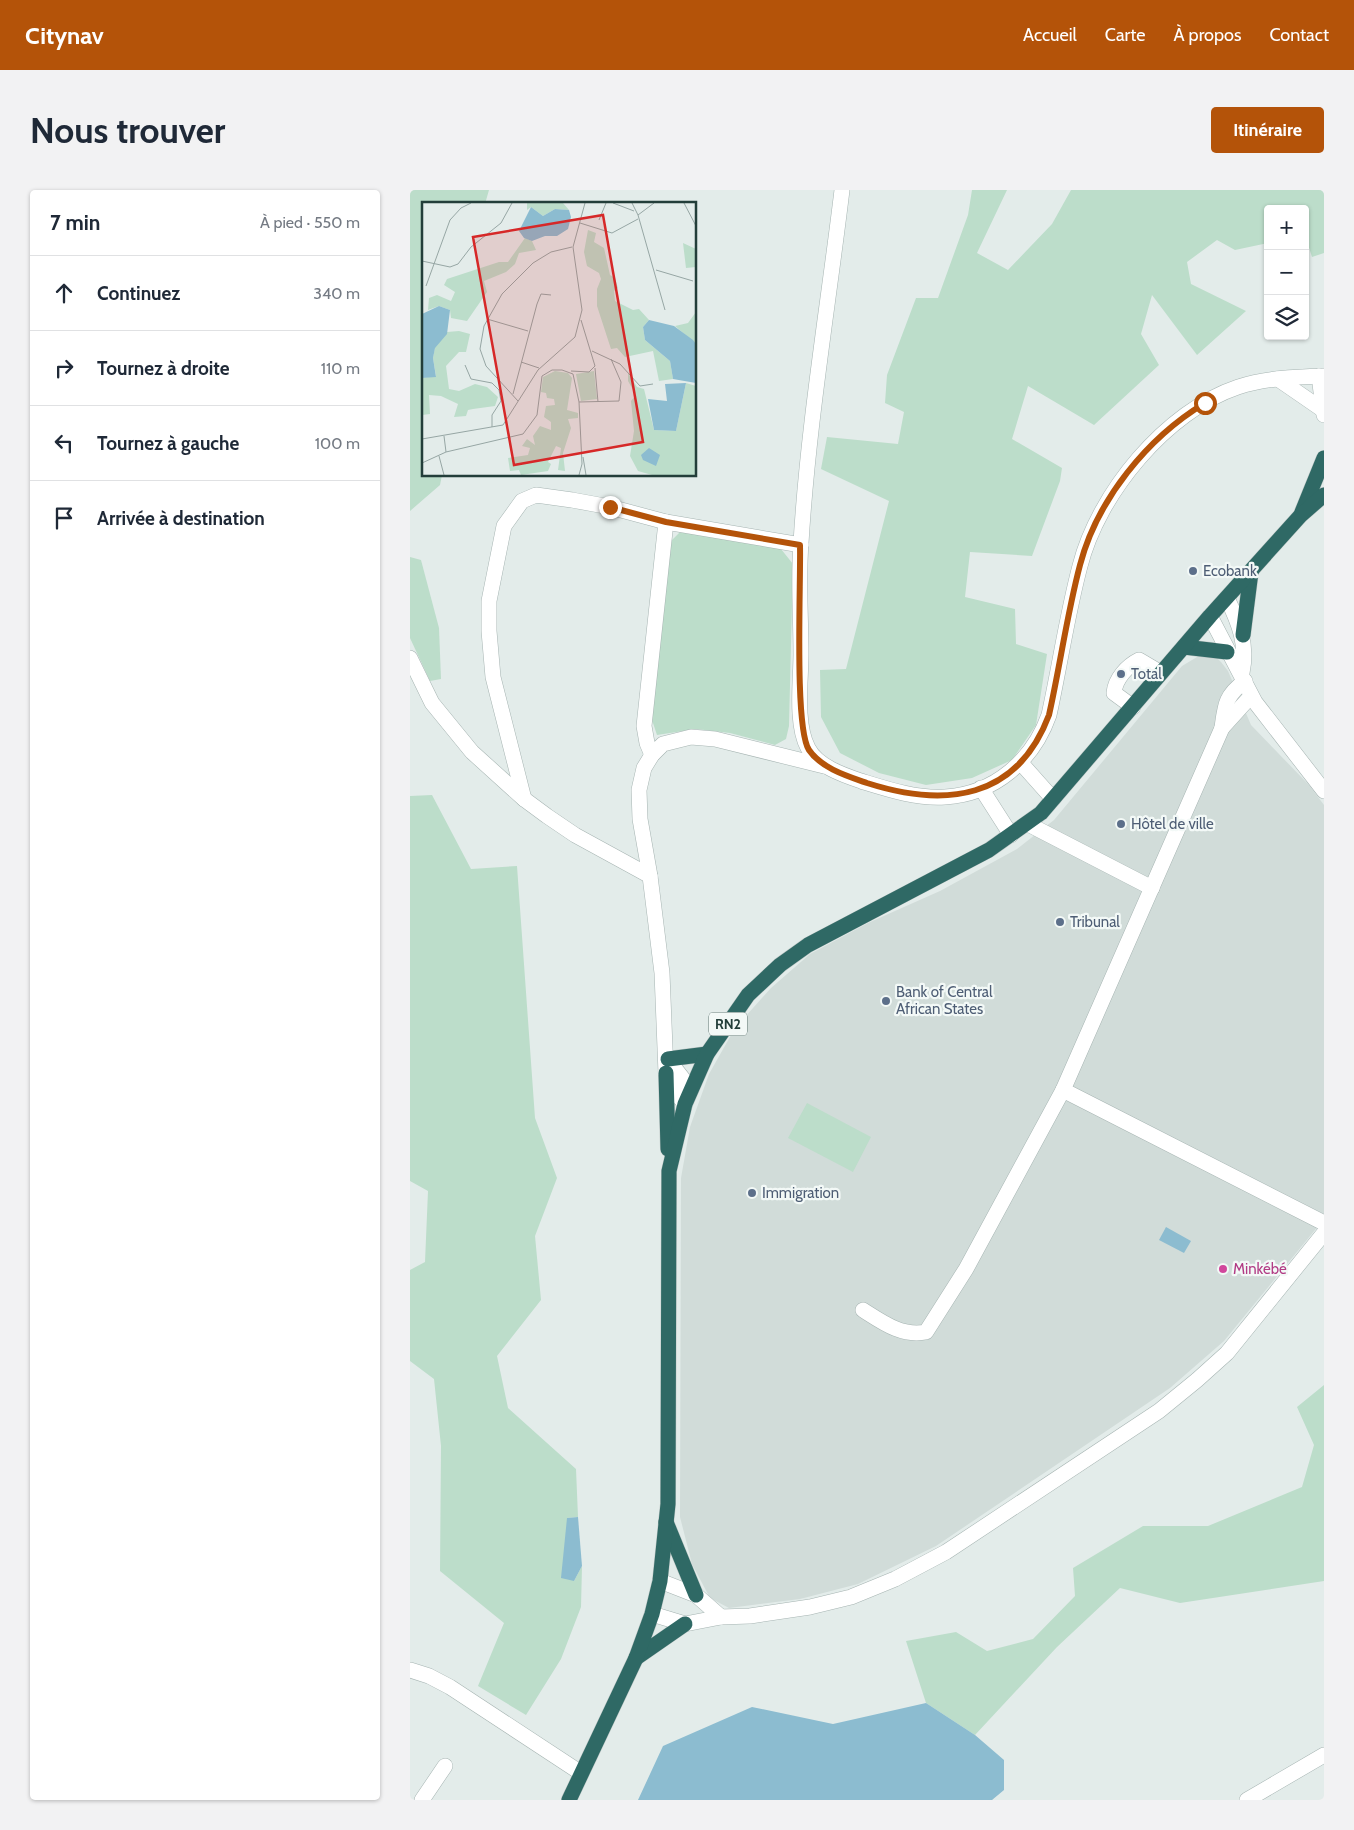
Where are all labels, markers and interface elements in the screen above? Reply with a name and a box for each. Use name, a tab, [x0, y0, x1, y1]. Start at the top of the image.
text: Citynav	[25, 21, 104, 50]
text: Accueil	[1023, 24, 1077, 46]
text: Carte	[1105, 24, 1145, 46]
text: À propos	[1173, 24, 1241, 46]
text: Contact	[1269, 24, 1329, 46]
button: Itinéraire	[1211, 107, 1324, 153]
text: Nous trouver	[30, 109, 225, 152]
inset map	[422, 202, 696, 476]
map controls	[1264, 205, 1309, 340]
button: +	[1264, 205, 1309, 250]
text: 7 min	[50, 210, 100, 235]
text: À pied · 550 m	[260, 213, 360, 232]
button: −	[1264, 250, 1309, 295]
icon: ahead	[50, 279, 78, 307]
text: Continuez	[97, 282, 180, 305]
text: 340 m	[313, 284, 360, 303]
button: layers	[1264, 295, 1309, 340]
icon: right	[50, 354, 78, 382]
text: Tournez à droite	[97, 357, 230, 380]
text: 110 m	[321, 359, 360, 378]
route start	[1194, 392, 1217, 415]
icon: left	[50, 429, 78, 457]
text: Tournez à gauche	[97, 432, 239, 455]
text: 100 m	[315, 434, 360, 453]
route end	[599, 496, 622, 519]
icon: arrive	[50, 504, 78, 532]
text: Arrivée à destination	[97, 507, 265, 530]
place label: Ecobank	[1203, 562, 1257, 580]
marker: Ecobank	[1187, 565, 1199, 577]
place label: Total	[1131, 665, 1162, 683]
marker: Total	[1115, 668, 1127, 680]
place label: Hôtel de ville	[1131, 815, 1214, 833]
marker: Hôtel de ville	[1115, 818, 1127, 830]
place label: Tribunal	[1070, 913, 1120, 931]
marker: Tribunal	[1054, 916, 1066, 928]
place label: Bank of Central African States	[896, 983, 993, 1018]
marker: Bank of Central African States	[880, 995, 892, 1007]
road number: RN2	[709, 1012, 747, 1036]
place label: Immigration	[762, 1184, 839, 1202]
marker: Immigration	[746, 1187, 758, 1199]
place label: Minkébé	[1233, 1260, 1287, 1278]
marker: Minkébé	[1217, 1263, 1229, 1275]

